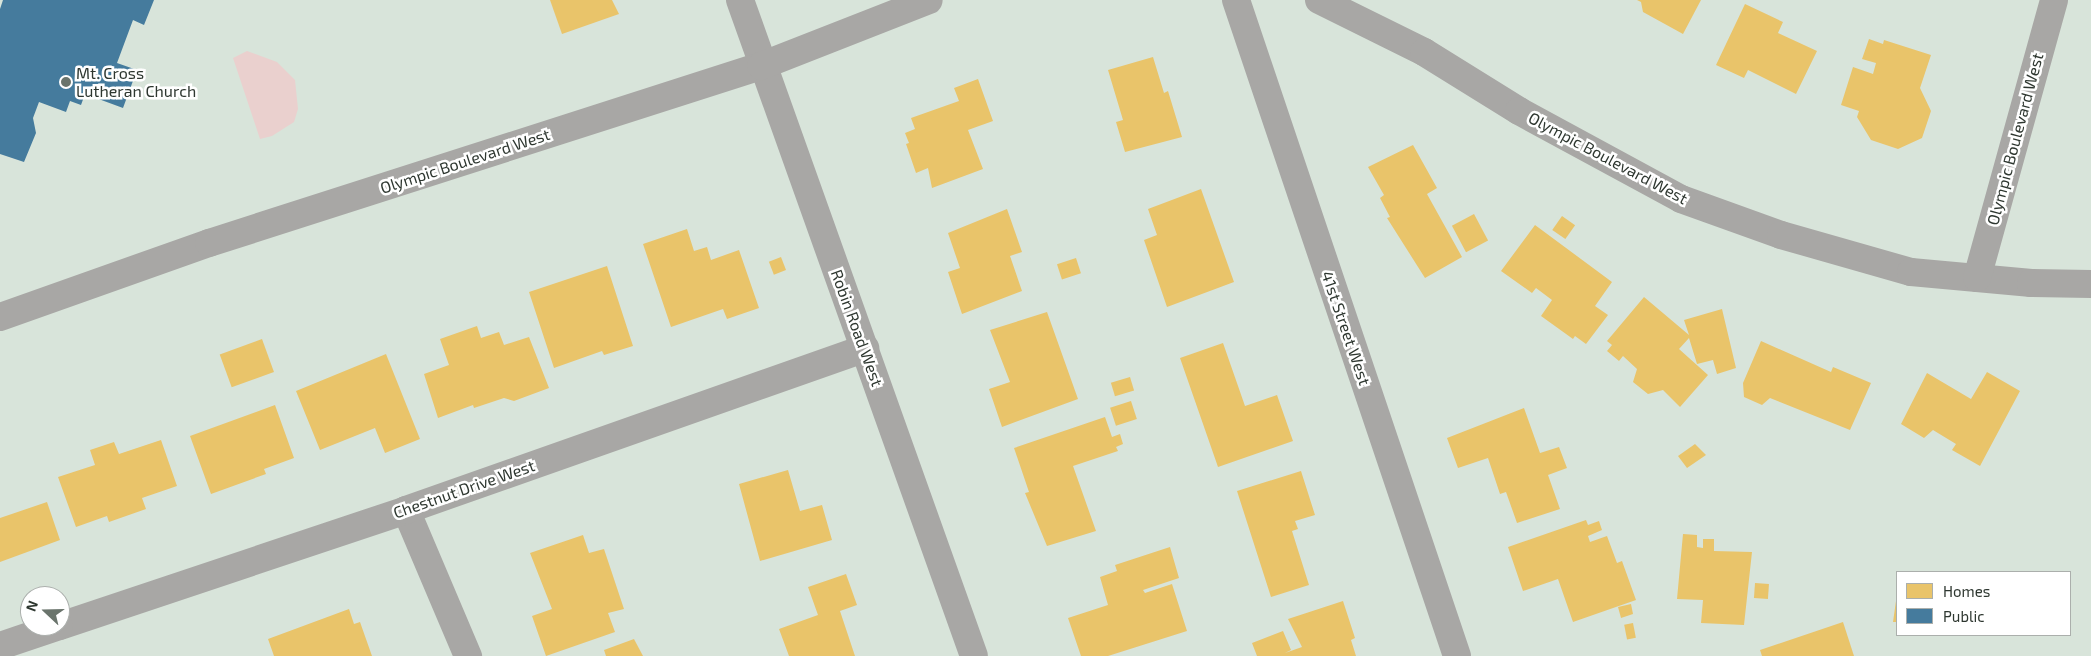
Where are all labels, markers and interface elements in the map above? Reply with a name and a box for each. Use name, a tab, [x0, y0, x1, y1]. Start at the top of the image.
street label: Olympic Boulevard West	[1983, 51, 2047, 227]
place label: Mt. Cross Lutheran Church	[76, 63, 196, 101]
marker: Mt. Cross Lutheran Church	[60, 76, 72, 88]
street label: Olympic Boulevard West	[1525, 108, 1691, 208]
street label: Olympic Boulevard West	[378, 124, 552, 198]
street label: Robin Road West	[827, 267, 887, 389]
street label: 41st Street West	[1317, 268, 1375, 388]
street label: Chestnut Drive West	[391, 456, 537, 522]
legend	[1896, 571, 2071, 636]
text: Homes	[1943, 582, 1990, 600]
north arrow	[20, 586, 70, 636]
text: N	[22, 598, 41, 614]
text: Public	[1943, 607, 1984, 625]

